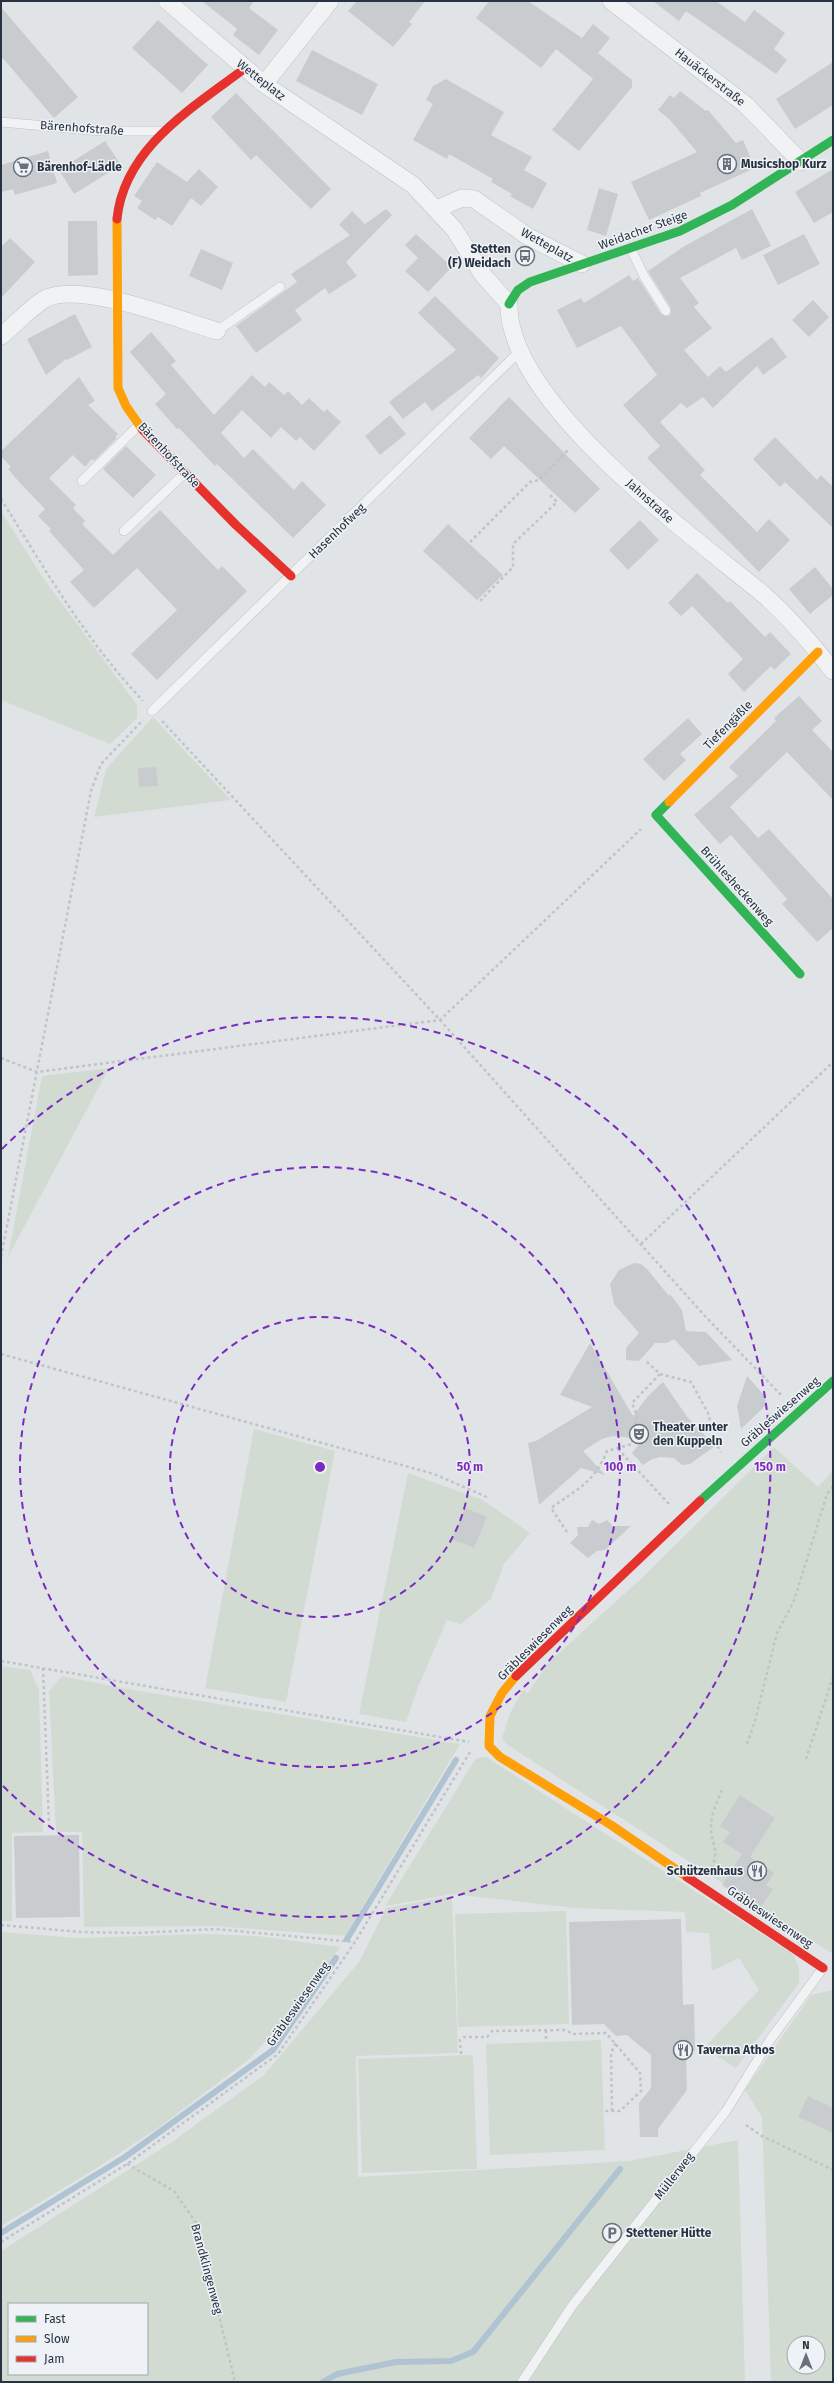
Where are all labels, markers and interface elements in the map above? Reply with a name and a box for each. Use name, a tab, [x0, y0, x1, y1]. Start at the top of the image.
street label: Hauäckerstraße	[672, 45, 748, 109]
street label: Wetteplatz	[234, 57, 288, 103]
street label: Bärenhofstraße	[40, 118, 124, 138]
building icon: Musicshop Kurz	[716, 153, 738, 175]
supermarket icon: Bärenhof-Lädle	[12, 156, 34, 178]
place label: Musicshop Kurz	[741, 157, 827, 171]
place label: Bärenhof-Lädle	[37, 160, 122, 174]
street label: Weidacher Steige	[597, 207, 689, 253]
street label: Wetteplatz	[518, 225, 576, 265]
place label: Stetten (F) Weidach	[448, 242, 511, 270]
bus stop icon: Stetten (F) Weidach	[514, 245, 536, 267]
street label: Bärenhofstraße	[135, 420, 203, 490]
street label: Jahnstraße	[624, 476, 676, 526]
street label: Hasenhofweg	[306, 500, 369, 561]
street label: Tiefengäßle	[701, 698, 755, 752]
street label: Brühlesheckenweg	[698, 843, 777, 929]
street label: Gräbleswiesenweg	[738, 1373, 823, 1450]
place label: Theater unter den Kuppeln	[653, 1420, 728, 1448]
theatre icon: Theater unter den Kuppeln	[628, 1423, 650, 1445]
centre of rings	[313, 1460, 327, 1474]
text: 50 m	[457, 1460, 483, 1474]
text: 100 m	[604, 1460, 636, 1474]
text: 150 m	[754, 1460, 786, 1474]
street label: Gräbleswiesenweg	[495, 1602, 576, 1683]
restaurant icon: Schützenhaus	[746, 1860, 768, 1882]
place label: Schützenhaus	[667, 1864, 743, 1878]
street label: Gräbleswiesenweg	[725, 1883, 816, 1951]
street label: Gräbleswiesenweg	[264, 1958, 333, 2049]
restaurant icon: Taverna Athos	[672, 2039, 694, 2061]
place label: Taverna Athos	[697, 2043, 775, 2057]
street label: Müllerweg	[651, 2149, 697, 2202]
street label: Brandklingenweg	[188, 2222, 226, 2317]
parking icon: Stettener Hütte	[601, 2222, 623, 2244]
place label: Stettener Hütte	[626, 2226, 712, 2240]
legend	[8, 2303, 148, 2375]
text: Fast	[44, 2312, 66, 2326]
text: Slow	[44, 2332, 70, 2346]
north arrow	[786, 2335, 826, 2375]
text: N	[802, 2339, 810, 2352]
text: Jam	[44, 2352, 64, 2366]

